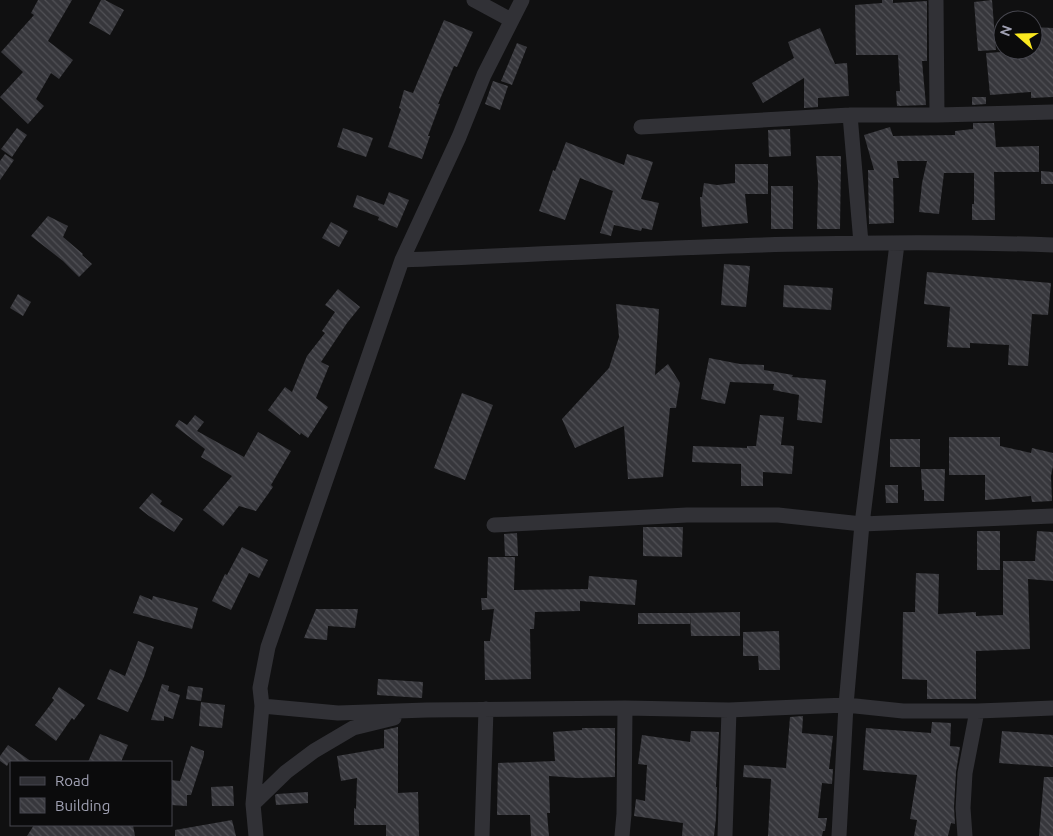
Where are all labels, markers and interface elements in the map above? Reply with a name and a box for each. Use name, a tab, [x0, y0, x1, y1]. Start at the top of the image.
north arrow	[993, 10, 1043, 60]
text: N	[996, 23, 1015, 38]
legend	[10, 761, 172, 826]
text: Road	[55, 772, 90, 789]
text: Building	[55, 797, 110, 814]

